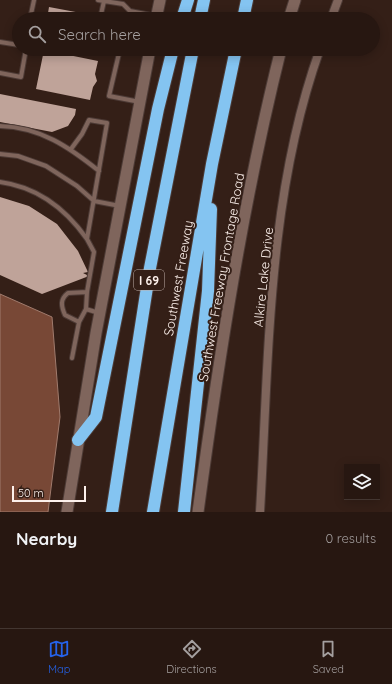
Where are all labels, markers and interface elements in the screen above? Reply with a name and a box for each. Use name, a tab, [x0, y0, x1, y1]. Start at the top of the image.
search box	[12, 12, 380, 56]
icon: search	[26, 23, 48, 45]
text: Search here	[58, 25, 141, 44]
street label: Southwest Freeway Frontage Road	[195, 172, 247, 382]
street label: Southwest Freeway	[160, 219, 196, 337]
street label: Alkire Lake Drive	[250, 226, 276, 328]
road number: I 69	[134, 270, 164, 290]
map controls	[344, 464, 380, 500]
button: layers	[344, 464, 380, 500]
scale bar	[12, 484, 86, 503]
text: 50 m	[18, 486, 44, 500]
text: Nearby	[16, 528, 77, 549]
text: 0 results	[325, 530, 376, 546]
tab: Map	[48, 638, 70, 676]
tab: Directions	[166, 638, 217, 676]
tab: Saved	[313, 638, 344, 676]

